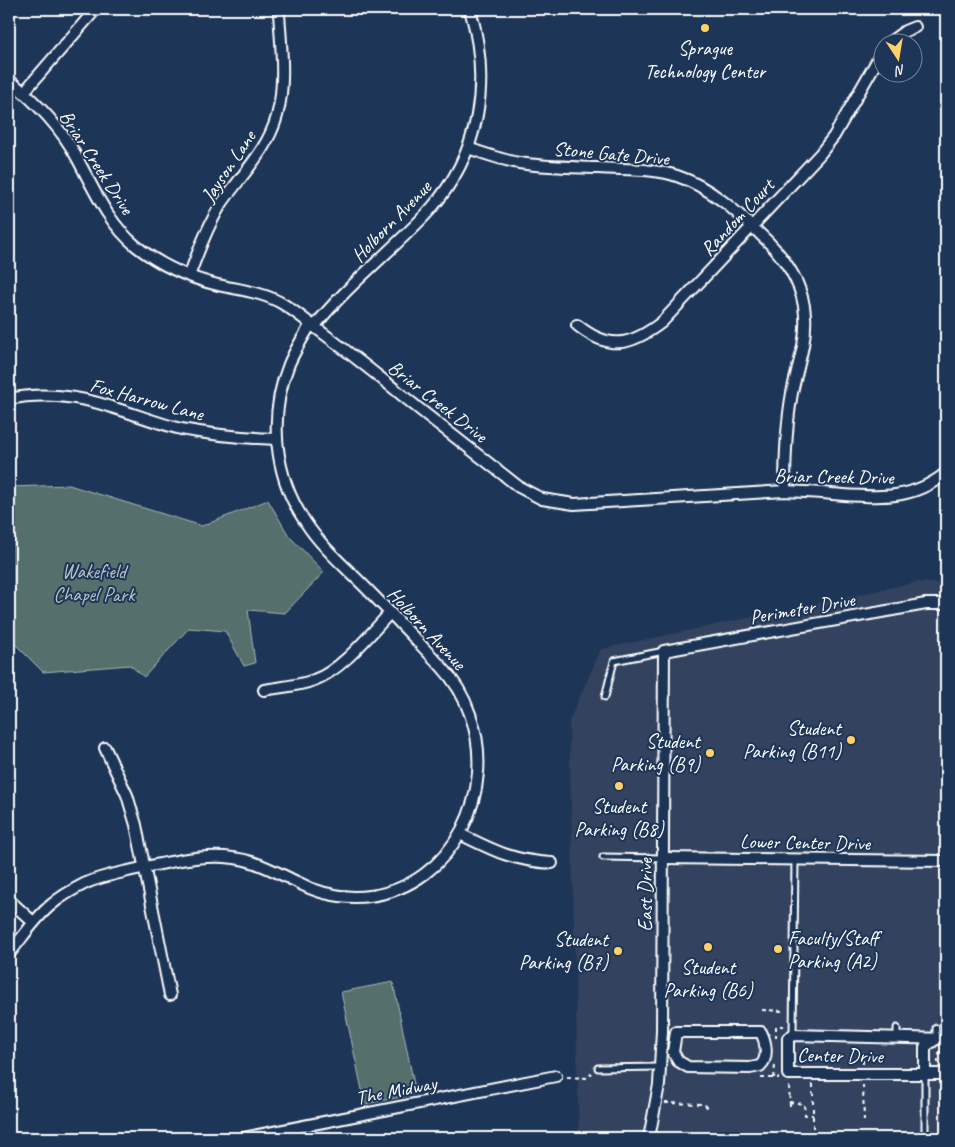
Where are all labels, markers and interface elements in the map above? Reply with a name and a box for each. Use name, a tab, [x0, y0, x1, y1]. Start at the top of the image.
marker: Sprague Technology Center	[699, 22, 711, 34]
north arrow	[872, 32, 922, 82]
place label: Sprague Technology Center	[645, 36, 767, 84]
text: N	[892, 61, 907, 80]
street label: Briar Creek Drive	[54, 106, 140, 220]
street label: Jayson Lane	[195, 124, 262, 208]
street label: Stone Gate Drive	[552, 136, 671, 171]
street label: Random Court	[695, 172, 781, 261]
street label: Holborn Avenue	[346, 174, 438, 268]
street label: Briar Creek Drive	[383, 355, 493, 449]
street label: Fox Harrow Lane	[88, 372, 208, 427]
street label: Briar Creek Drive	[774, 463, 895, 490]
park label: Wakefield Chapel Park	[54, 559, 136, 607]
street label: Holborn Avenue	[382, 582, 472, 676]
street label: Perimeter Drive	[748, 587, 858, 630]
place label: Student Parking (B11)	[743, 716, 843, 764]
place label: Student Parking (B9)	[611, 729, 702, 777]
marker: Student Parking (B11)	[845, 734, 857, 746]
marker: Student Parking (B9)	[704, 747, 716, 759]
marker: Student Parking (B8)	[613, 780, 625, 792]
place label: Student Parking (B8)	[575, 794, 665, 842]
street label: Lower Center Drive	[740, 829, 872, 856]
street label: East Drive	[633, 857, 658, 932]
place label: Faculty/Staff Parking (A2)	[788, 926, 883, 974]
place label: Student Parking (B7)	[519, 927, 610, 975]
marker: Student Parking (B6)	[702, 941, 714, 953]
marker: Faculty/Staff Parking (A2)	[772, 943, 784, 955]
marker: Student Parking (B7)	[612, 945, 624, 957]
place label: Student Parking (B6)	[664, 955, 754, 1003]
street label: Center Drive	[797, 1042, 885, 1069]
street label: The Midway	[354, 1070, 441, 1111]

